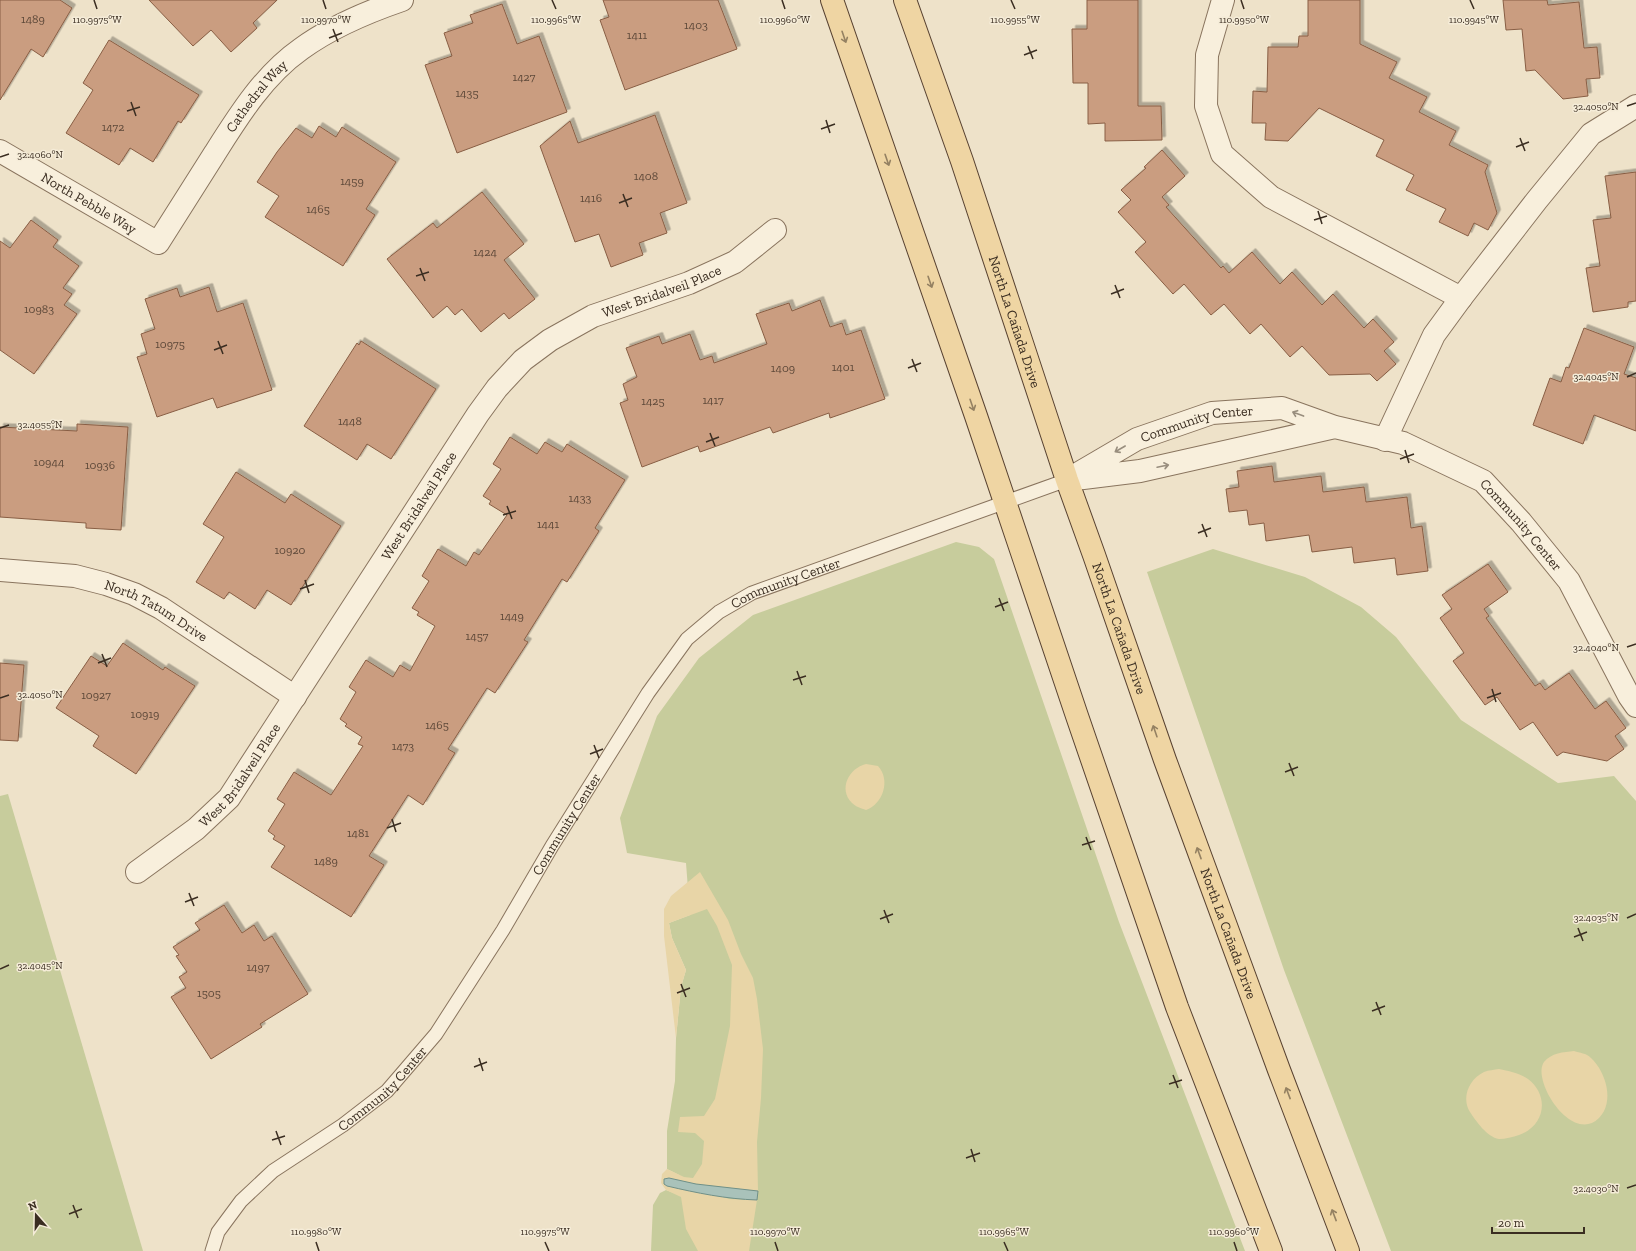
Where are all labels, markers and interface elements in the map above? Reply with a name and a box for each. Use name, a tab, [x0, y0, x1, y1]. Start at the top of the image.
house number: 1489	[21, 12, 45, 26]
text: 110.9975°W	[72, 14, 122, 26]
text: 110.9970°W	[301, 14, 352, 26]
text: 110.9965°W	[531, 14, 582, 26]
text: 110.9960°W	[760, 14, 811, 26]
text: 110.9955°W	[990, 14, 1040, 26]
text: 110.9950°W	[1219, 14, 1270, 26]
text: 110.9945°W	[1449, 14, 1500, 26]
house number: 1403	[684, 18, 708, 32]
house number: 1411	[627, 28, 648, 42]
one-way arrow	[841, 30, 849, 42]
street label: Cathedral Way	[223, 56, 291, 136]
house number: 1427	[513, 70, 536, 84]
house number: 1435	[455, 86, 479, 100]
text: 32.4050°N	[1573, 101, 1619, 113]
house number: 1472	[102, 120, 124, 134]
text: 32.4060°N	[17, 149, 63, 161]
one-way arrow	[884, 153, 891, 166]
street label: North Pebble Way	[38, 169, 140, 238]
house number: 1408	[634, 169, 658, 183]
house number: 1459	[340, 174, 364, 188]
house number: 1416	[580, 191, 602, 205]
house number: 1465	[306, 202, 330, 216]
house number: 1424	[473, 245, 497, 259]
street label: North La Cañada Drive	[985, 254, 1044, 390]
street label: West Bridalveil Place	[600, 261, 724, 321]
one-way arrow	[926, 276, 934, 288]
house number: 10983	[24, 302, 54, 316]
house number: 10975	[155, 337, 185, 351]
house number: 1401	[832, 360, 855, 374]
house number: 1409	[771, 361, 795, 375]
text: 32.4045°N	[1573, 371, 1619, 383]
house number: 1417	[702, 393, 724, 407]
house number: 1425	[641, 394, 665, 408]
one-way arrow	[969, 399, 977, 411]
street label: Community Center	[1138, 402, 1254, 446]
one-way arrow	[1292, 409, 1304, 417]
house number: 1448	[338, 414, 362, 428]
text: 32.4055°N	[18, 419, 63, 431]
one-way arrow	[1114, 445, 1126, 453]
street label: West Bridalveil Place	[378, 448, 461, 563]
house number: 10944	[34, 455, 65, 469]
house number: 10936	[85, 458, 115, 472]
one-way arrow	[1156, 461, 1169, 469]
street label: Community Center	[1476, 475, 1566, 575]
house number: 1433	[569, 491, 592, 505]
house number: 1441	[537, 517, 559, 531]
house number: 10920	[275, 543, 306, 557]
street label: Community Center	[728, 554, 843, 613]
street label: North La Cañada Drive	[1088, 561, 1150, 697]
street label: North Tatum Drive	[102, 576, 211, 646]
house number: 1449	[500, 609, 524, 623]
house number: 1457	[466, 629, 489, 643]
text: 32.4040°N	[1573, 642, 1620, 654]
house number: 10927	[81, 688, 111, 702]
text: 32.4050°N	[17, 689, 63, 701]
house number: 10919	[131, 707, 159, 721]
house number: 1465	[425, 718, 449, 732]
street label: West Bridalveil Place	[196, 720, 284, 831]
one-way arrow	[1150, 725, 1158, 737]
house number: 1473	[392, 739, 414, 753]
street label: Community Center	[529, 770, 605, 878]
house number: 1481	[347, 826, 369, 840]
one-way arrow	[1194, 848, 1202, 860]
house number: 1489	[314, 854, 338, 868]
street label: North La Cañada Drive	[1196, 866, 1260, 1002]
text: 32.4035°N	[1574, 912, 1619, 924]
text: 32.4045°N	[17, 960, 63, 972]
house number: 1497	[246, 960, 270, 974]
house number: 1505	[197, 986, 221, 1000]
street label: Community Center	[335, 1043, 431, 1135]
one-way arrow	[1283, 1088, 1291, 1100]
text: 32.4030°N	[1573, 1183, 1619, 1195]
north arrow	[16, 1195, 56, 1235]
text: N	[27, 1198, 39, 1214]
one-way arrow	[1330, 1209, 1338, 1221]
scale bar	[1492, 1209, 1584, 1235]
text: 20 m	[1498, 1216, 1525, 1230]
text: 110.9980°W	[291, 1226, 342, 1238]
text: 110.9975°W	[520, 1226, 570, 1238]
text: 110.9970°W	[750, 1226, 801, 1238]
text: 110.9965°W	[979, 1226, 1030, 1238]
text: 110.9960°W	[1209, 1226, 1260, 1238]

